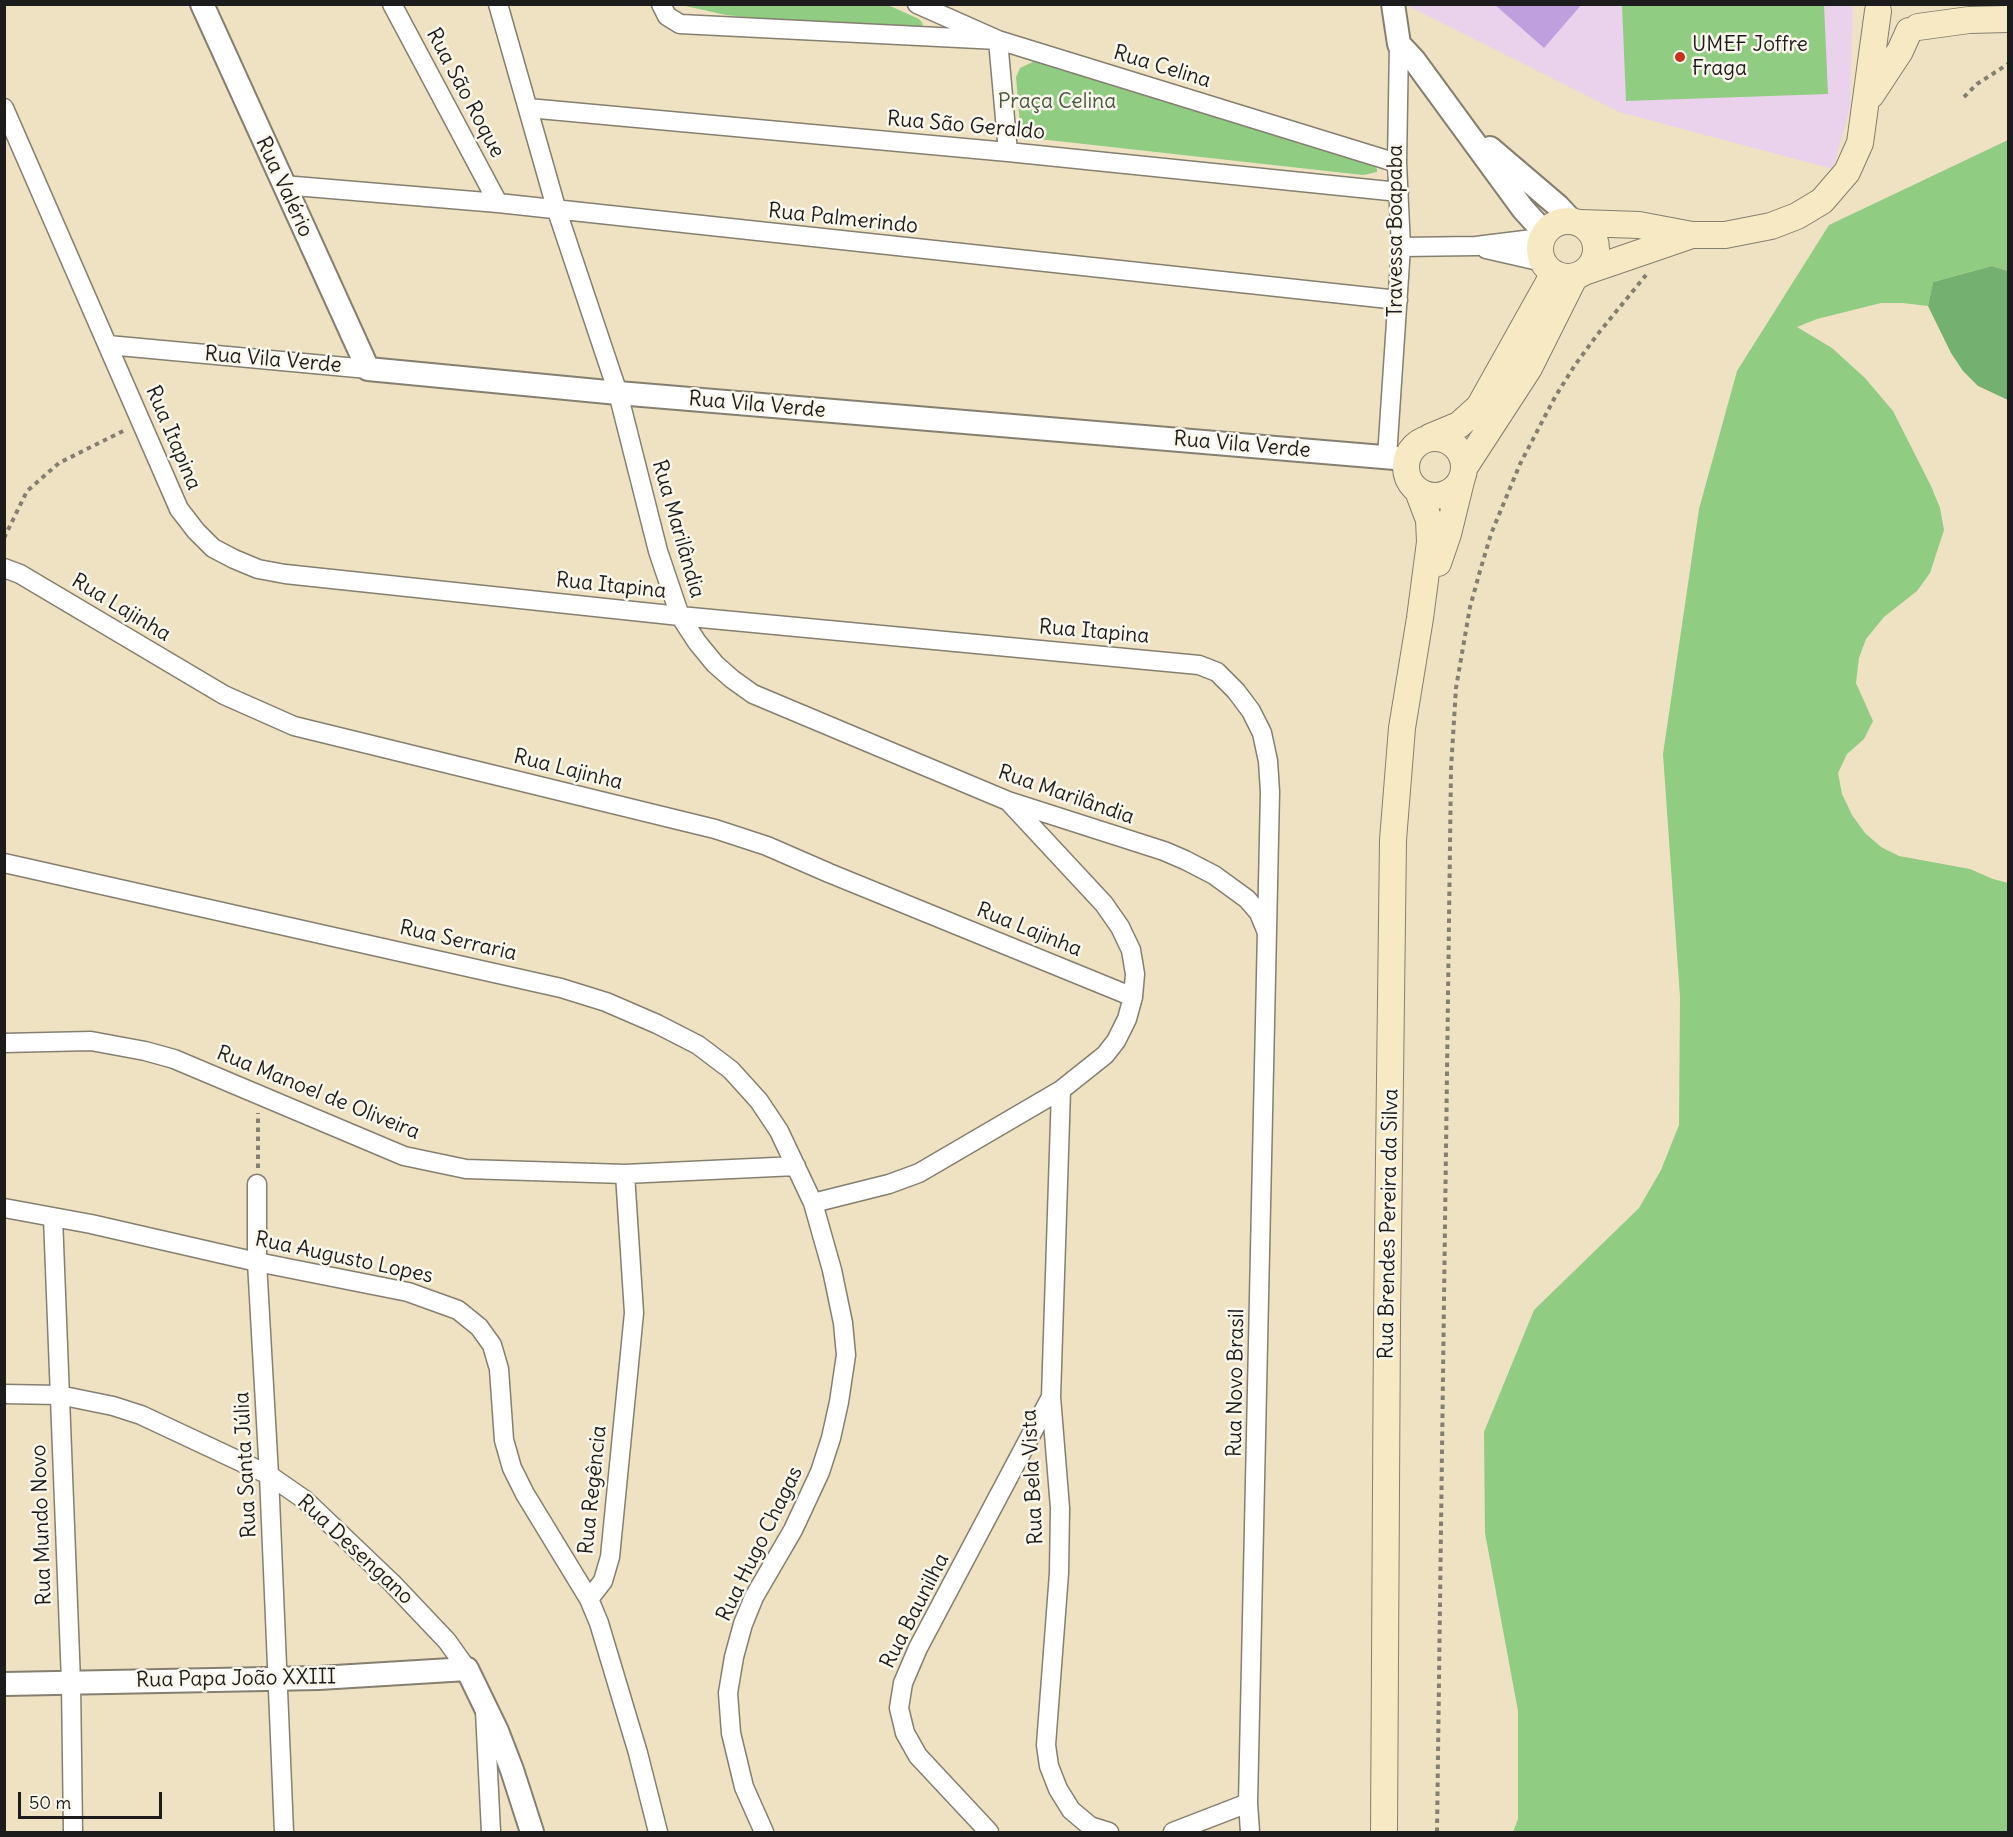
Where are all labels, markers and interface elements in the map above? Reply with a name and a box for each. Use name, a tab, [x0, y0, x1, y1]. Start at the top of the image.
street label: Rua São Roque	[420, 24, 510, 162]
place label: UMEF Joffre Fraga	[1692, 32, 1808, 82]
street label: Rua Celina	[1110, 40, 1214, 94]
marker: UMEF Joffre Fraga	[1673, 50, 1687, 64]
park label: Praça Celina	[998, 89, 1116, 115]
street label: Rua São Geraldo	[886, 107, 1046, 145]
street label: Rua Valério	[250, 133, 318, 241]
street label: Travessa Boapaba	[1383, 145, 1409, 317]
street label: Rua Palmerindo	[767, 199, 919, 239]
street label: Rua Vila Verde	[203, 341, 343, 379]
street label: Rua Itapina	[140, 382, 206, 494]
street label: Rua Vila Verde	[687, 386, 827, 424]
street label: Rua Vila Verde	[1172, 426, 1312, 464]
street label: Rua Marilândia	[646, 457, 710, 601]
street label: Rua Itapina	[555, 568, 667, 604]
street label: Rua Lajinha	[67, 569, 175, 647]
street label: Rua Itapina	[1038, 615, 1150, 649]
street label: Rua Lajinha	[511, 744, 625, 796]
street label: Rua Marilândia	[995, 760, 1137, 830]
street label: Rua Lajinha	[973, 897, 1085, 963]
street label: Rua Serraria	[397, 915, 519, 967]
street label: Rua Manoel de Oliveira	[213, 1041, 423, 1145]
street label: Rua Brendes Pereira da Silva	[1374, 1088, 1404, 1360]
street label: Rua Augusto Lopes	[253, 1227, 435, 1289]
street label: Rua Novo Brasil	[1222, 1309, 1250, 1457]
street label: Rua Santa Júlia	[230, 1391, 262, 1539]
street label: Rua Bela Vista	[1017, 1409, 1049, 1545]
street label: Rua Regência	[574, 1424, 612, 1556]
street label: Rua Mundo Novo	[27, 1444, 57, 1606]
street label: Rua Hugo Chagas	[712, 1462, 808, 1626]
street label: Rua Desengano	[292, 1490, 418, 1610]
street label: Rua Baunilha	[875, 1549, 955, 1673]
street label: Rua Papa João XXIII	[136, 1665, 336, 1693]
scale bar	[21, 1780, 165, 1818]
text: 50 m	[29, 1791, 71, 1814]

